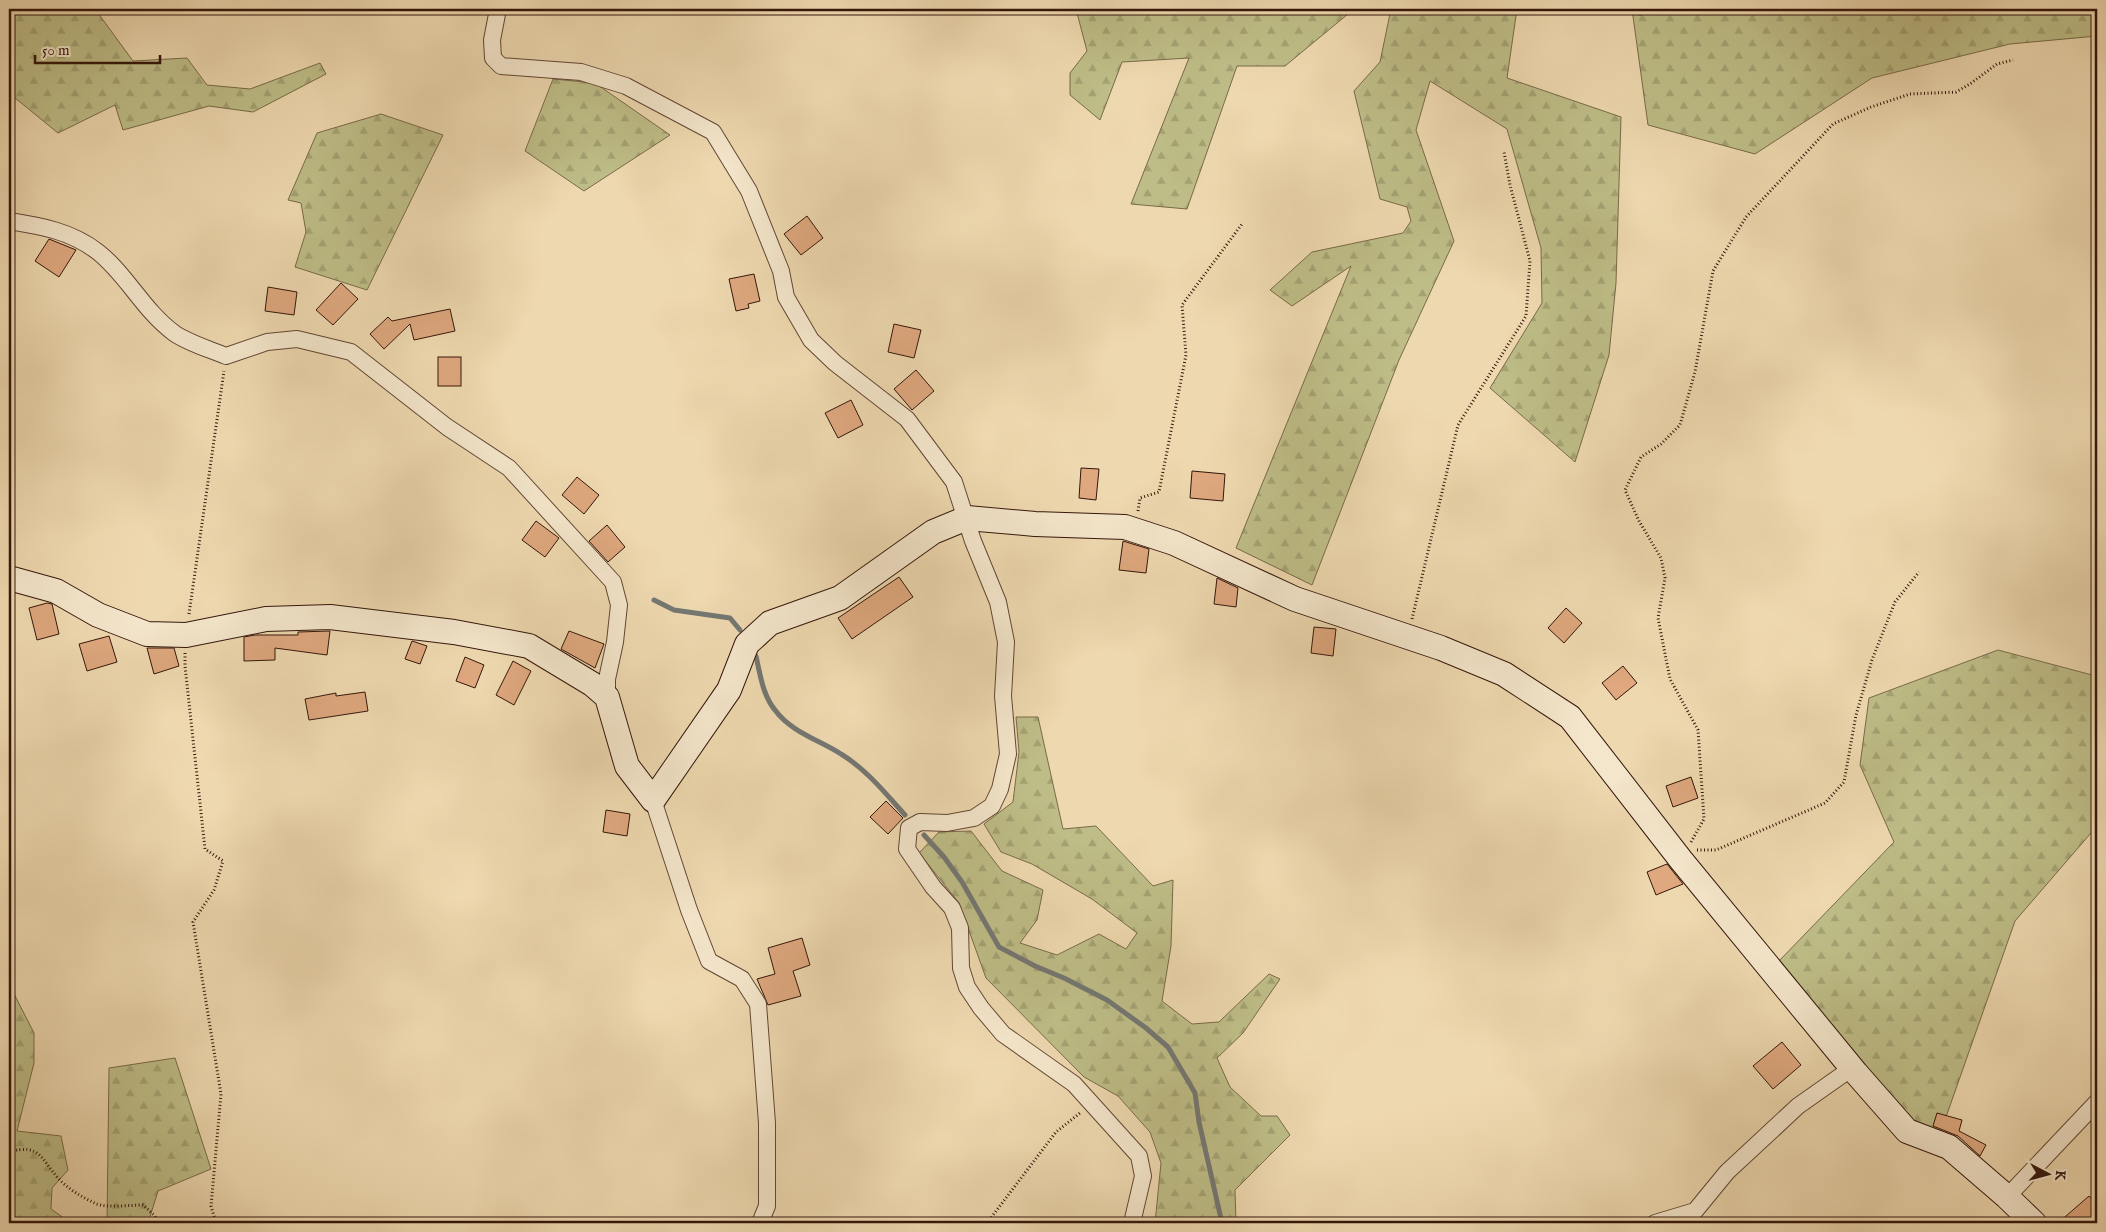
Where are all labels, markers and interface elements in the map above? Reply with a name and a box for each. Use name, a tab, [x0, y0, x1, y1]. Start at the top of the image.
scale bar	[35, 32, 160, 64]
text: 50 m	[42, 41, 70, 60]
north arrow	[2024, 1150, 2074, 1200]
text: K	[2050, 1169, 2069, 1182]

